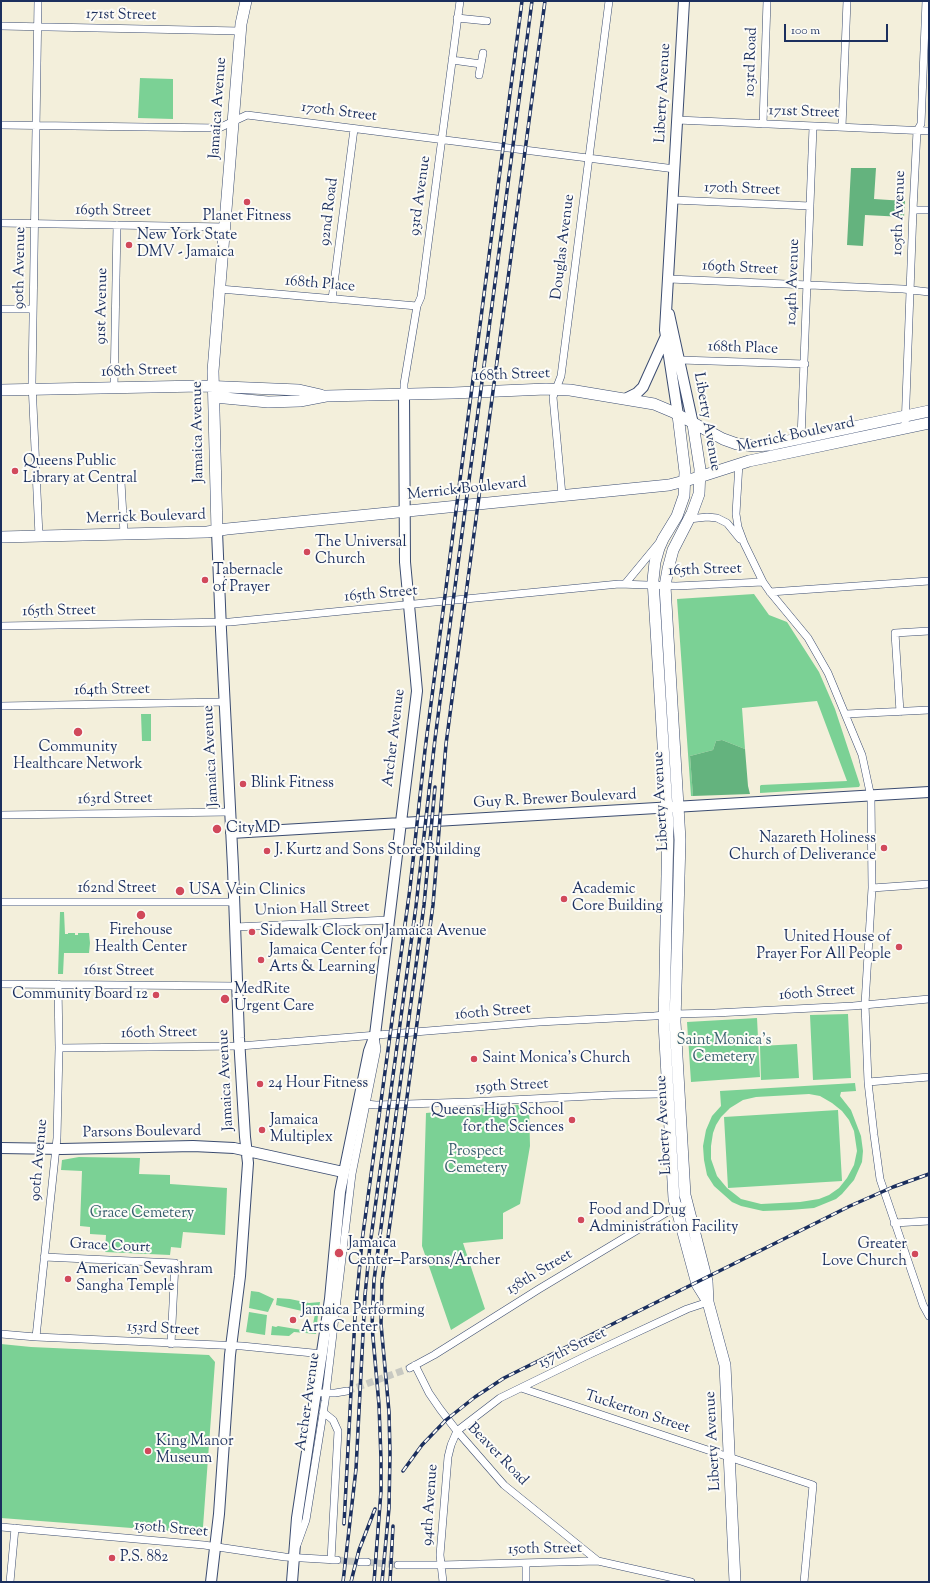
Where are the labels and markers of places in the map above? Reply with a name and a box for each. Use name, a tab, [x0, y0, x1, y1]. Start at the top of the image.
marker: Planet Fitness	[242, 197, 252, 207]
place label: Planet Fitness	[203, 208, 291, 226]
place label: New York State DMV - Jamaica	[137, 227, 237, 262]
marker: New York State DMV - Jamaica	[124, 240, 134, 250]
place label: Queens Public Library at Central	[23, 453, 137, 488]
marker: Queens Public Library at Central	[10, 466, 20, 476]
place label: The Universal Church	[315, 534, 407, 569]
marker: The Universal Church	[302, 547, 312, 557]
place label: Tabernacle of Prayer	[213, 562, 283, 597]
marker: Tabernacle of Prayer	[200, 575, 210, 585]
marker: Community Healthcare Network	[72, 726, 84, 738]
place label: Community Healthcare Network	[13, 739, 143, 774]
place label: Blink Fitness	[251, 775, 334, 793]
marker: Blink Fitness	[238, 779, 248, 789]
place label: CityMD	[226, 820, 280, 838]
marker: CityMD	[211, 823, 223, 835]
place label: Nazareth Holiness Church of Deliverance	[729, 830, 876, 865]
place label: J. Kurtz and Sons Store Building	[275, 842, 481, 860]
marker: Nazareth Holiness Church of Deliverance	[879, 843, 889, 853]
marker: J. Kurtz and Sons Store Building	[262, 846, 272, 856]
place label: Academic Core Building	[572, 881, 663, 916]
place label: USA Vein Clinics	[189, 882, 305, 900]
marker: USA Vein Clinics	[174, 885, 186, 897]
marker: Academic Core Building	[559, 894, 569, 904]
marker: Firehouse Health Center	[135, 909, 147, 921]
place label: Firehouse Health Center	[95, 922, 187, 957]
place label: Sidewalk Clock on Jamaica Avenue	[260, 923, 487, 941]
marker: Sidewalk Clock on Jamaica Avenue	[247, 927, 257, 937]
place label: United House of Prayer For All People	[756, 929, 891, 964]
place label: Jamaica Center for Arts & Learning	[269, 942, 388, 977]
marker: United House of Prayer For All People	[894, 942, 904, 952]
marker: Jamaica Center for Arts & Learning	[256, 955, 266, 965]
place label: MedRite Urgent Care	[234, 981, 314, 1016]
place label: Community Board 12	[12, 986, 148, 1004]
marker: Community Board 12	[151, 990, 161, 1000]
marker: MedRite Urgent Care	[219, 993, 231, 1005]
place label: Saint Monica's Church	[482, 1050, 631, 1068]
marker: Saint Monica's Church	[469, 1054, 479, 1064]
place label: 24 Hour Fitness	[268, 1075, 368, 1093]
marker: 24 Hour Fitness	[255, 1079, 265, 1089]
place label: Queens High School for the Sciences	[431, 1102, 564, 1137]
place label: Jamaica Multiplex	[270, 1112, 333, 1147]
marker: Queens High School for the Sciences	[567, 1115, 577, 1125]
marker: Jamaica Multiplex	[257, 1125, 267, 1135]
place label: Food and Drug Administration Facility	[589, 1202, 739, 1237]
marker: Food and Drug Administration Facility	[576, 1215, 586, 1225]
place label: Jamaica Center–Parsons/Archer	[348, 1235, 500, 1270]
place label: Greater Love Church	[822, 1236, 907, 1271]
marker: Jamaica Center–Parsons/Archer	[333, 1247, 345, 1259]
marker: Greater Love Church	[910, 1249, 920, 1259]
place label: American Sevashram Sangha Temple	[76, 1261, 213, 1296]
marker: American Sevashram Sangha Temple	[63, 1274, 73, 1284]
place label: Jamaica Performing Arts Center	[301, 1302, 424, 1337]
marker: Jamaica Performing Arts Center	[288, 1315, 298, 1325]
place label: King Manor Museum	[156, 1433, 234, 1468]
marker: King Manor Museum	[143, 1446, 153, 1456]
place label: P.S. 882	[120, 1549, 168, 1567]
marker: P.S. 882	[107, 1553, 117, 1563]

